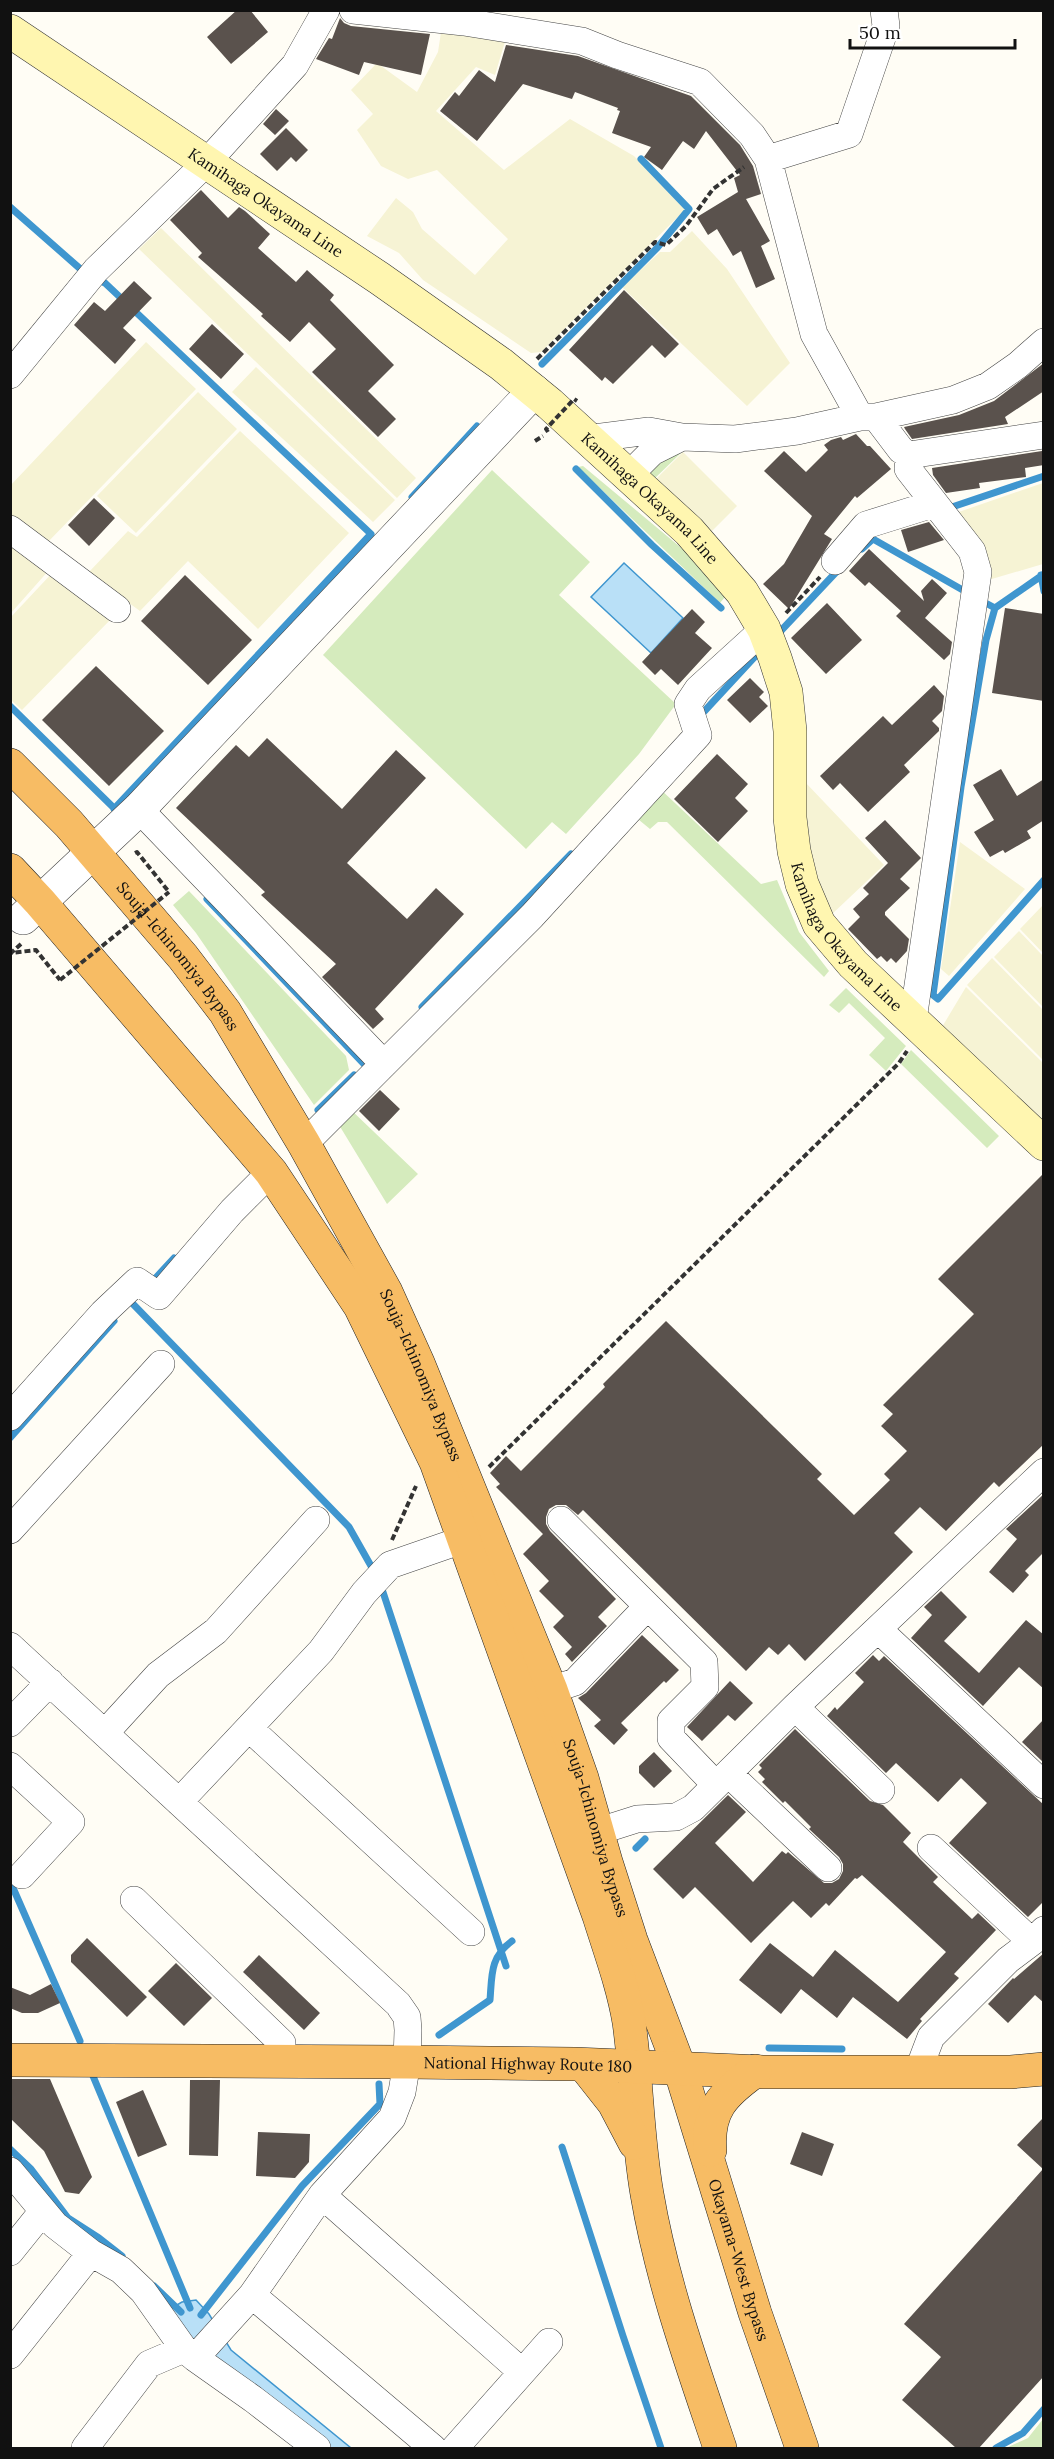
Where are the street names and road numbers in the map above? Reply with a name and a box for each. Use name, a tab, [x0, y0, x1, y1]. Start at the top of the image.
street label: Kamihaga Okayama Line	[185, 143, 348, 262]
street label: Kamihaga Okayama Line	[577, 428, 723, 568]
street label: Kamihaga Okayama Line	[787, 860, 907, 1016]
street label: Souja-Ichinomiya Bypass	[113, 877, 244, 1034]
street label: Souja-Ichinomiya Bypass	[376, 1286, 467, 1464]
street label: Souja-Ichinomiya Bypass	[559, 1736, 633, 1920]
street label: National Highway Route 180	[424, 2052, 633, 2076]
street label: Okayama-West Bypass	[704, 2176, 774, 2343]

